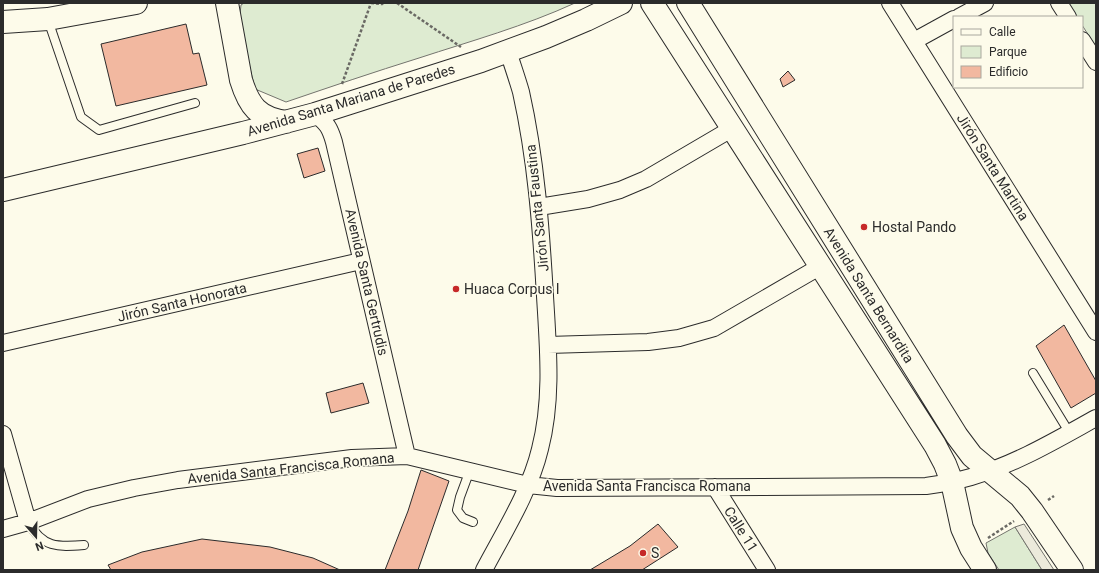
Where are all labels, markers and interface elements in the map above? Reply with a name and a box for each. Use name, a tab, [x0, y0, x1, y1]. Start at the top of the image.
legend	[953, 16, 1083, 88]
text: Calle	[989, 25, 1016, 39]
text: Parque	[989, 45, 1027, 59]
street label: Avenida Santa Mariana de Paredes	[245, 61, 457, 139]
text: Edificio	[989, 65, 1028, 79]
street label: Jirón Santa Martina	[954, 111, 1032, 223]
street label: Jirón Santa Faustina	[522, 144, 552, 272]
street label: Avenida Santa Gertrudis	[342, 207, 392, 357]
place label: Hostal Pando	[872, 219, 956, 235]
marker: Hostal Pando	[859, 222, 869, 232]
street label: Avenida Santa Bernardita	[821, 224, 917, 366]
street label: Jirón Santa Honorata	[116, 279, 248, 325]
place label: Huaca Corpus I	[464, 281, 560, 297]
marker: Huaca Corpus I	[451, 284, 461, 294]
street label: Avenida Santa Francisca Romana	[187, 449, 395, 487]
street label: Avenida Santa Francisca Romana	[543, 478, 751, 494]
street label: Calle 11	[721, 503, 761, 555]
north arrow	[16, 517, 56, 557]
text: N	[33, 538, 45, 553]
place label: S	[651, 545, 659, 561]
marker: S	[638, 548, 648, 558]

